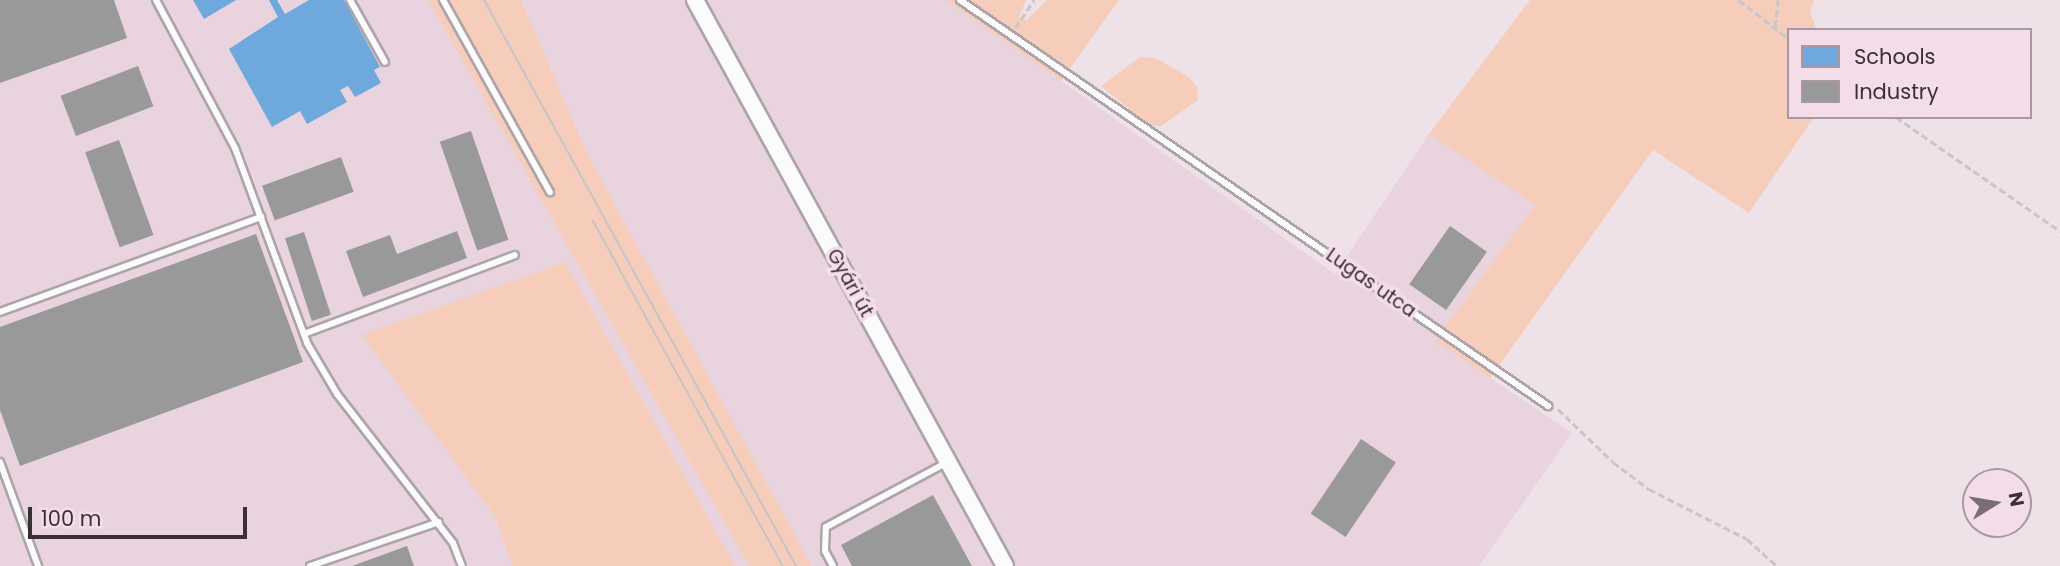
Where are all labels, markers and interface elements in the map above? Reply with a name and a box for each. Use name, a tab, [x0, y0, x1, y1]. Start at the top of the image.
legend	[1787, 28, 2032, 119]
text: Schools	[1854, 42, 1936, 71]
text: Industry	[1854, 77, 1939, 106]
street label: Lugas utca	[1322, 244, 1420, 322]
street label: Gyári út	[822, 245, 878, 321]
north arrow	[1962, 468, 2032, 538]
text: N	[2002, 490, 2031, 509]
scale bar	[32, 492, 250, 536]
text: 100 m	[41, 504, 101, 533]

